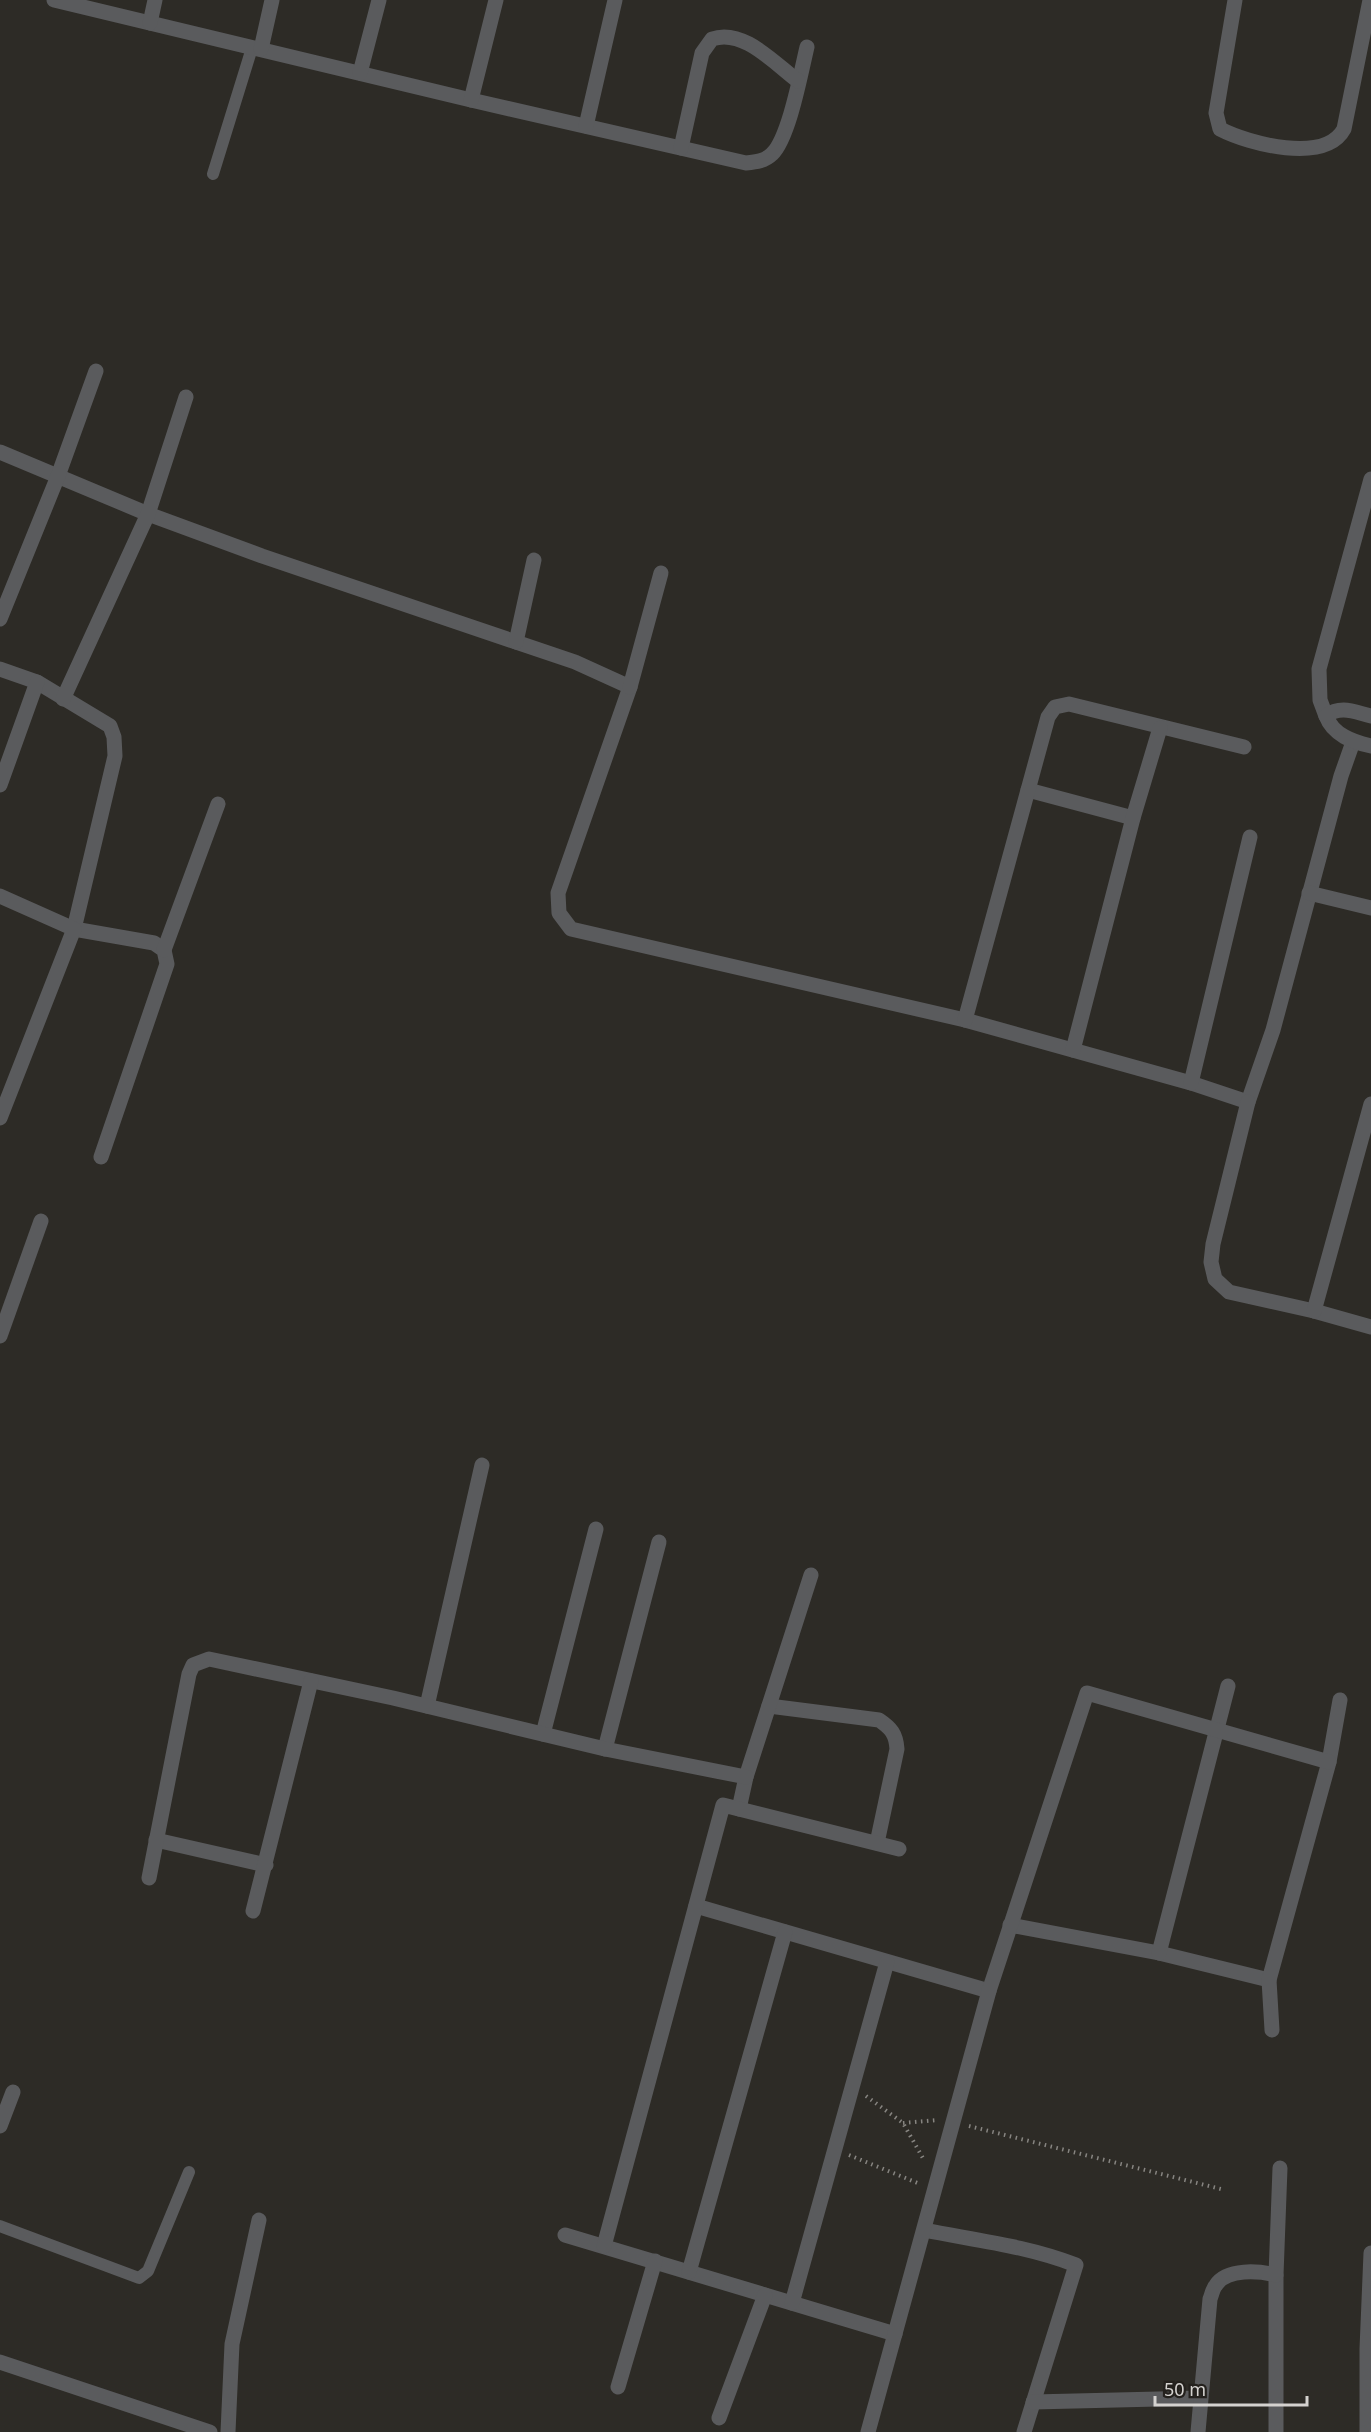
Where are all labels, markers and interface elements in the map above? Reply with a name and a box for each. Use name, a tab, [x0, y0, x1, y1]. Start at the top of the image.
scale bar	[1155, 2369, 1306, 2407]
text: 50 m	[1164, 2377, 1206, 2401]

